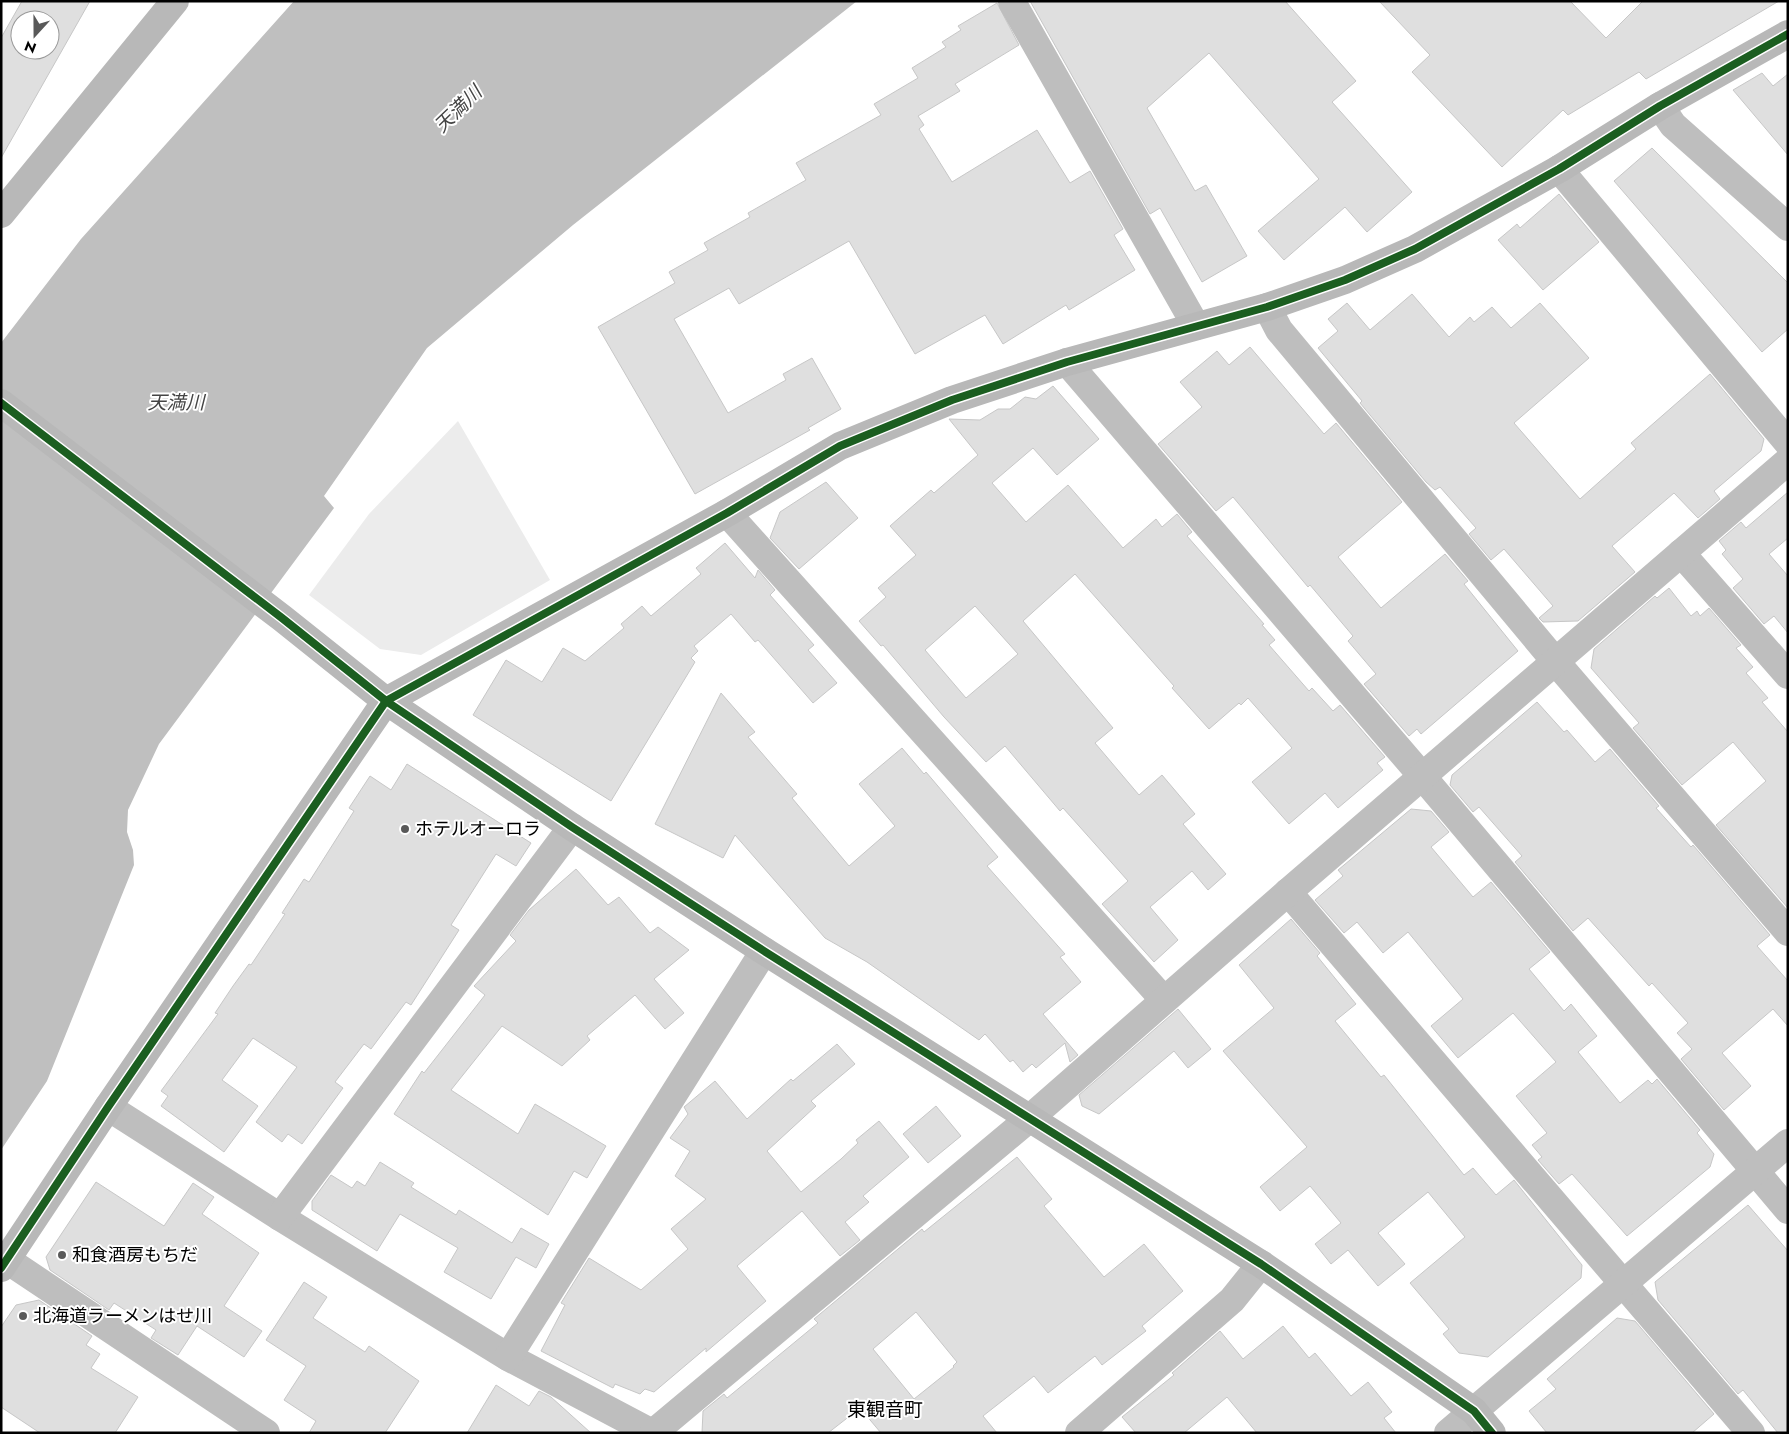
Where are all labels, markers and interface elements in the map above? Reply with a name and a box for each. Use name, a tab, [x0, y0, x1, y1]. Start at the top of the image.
north arrow	[10, 10, 60, 60]
text: N	[22, 36, 39, 58]
water label: 天満川	[428, 78, 489, 139]
water label: 天満川	[147, 389, 206, 416]
place label: ホテルオーロラ	[415, 816, 541, 842]
marker: ホテルオーロラ	[399, 823, 411, 835]
place label: 和食酒房もちだ	[72, 1242, 198, 1268]
marker: 和食酒房もちだ	[56, 1249, 68, 1261]
place label: 北海道ラーメンはせ川	[33, 1303, 212, 1329]
marker: 北海道ラーメンはせ川	[17, 1310, 29, 1322]
district label: 東観音町	[847, 1396, 923, 1423]

